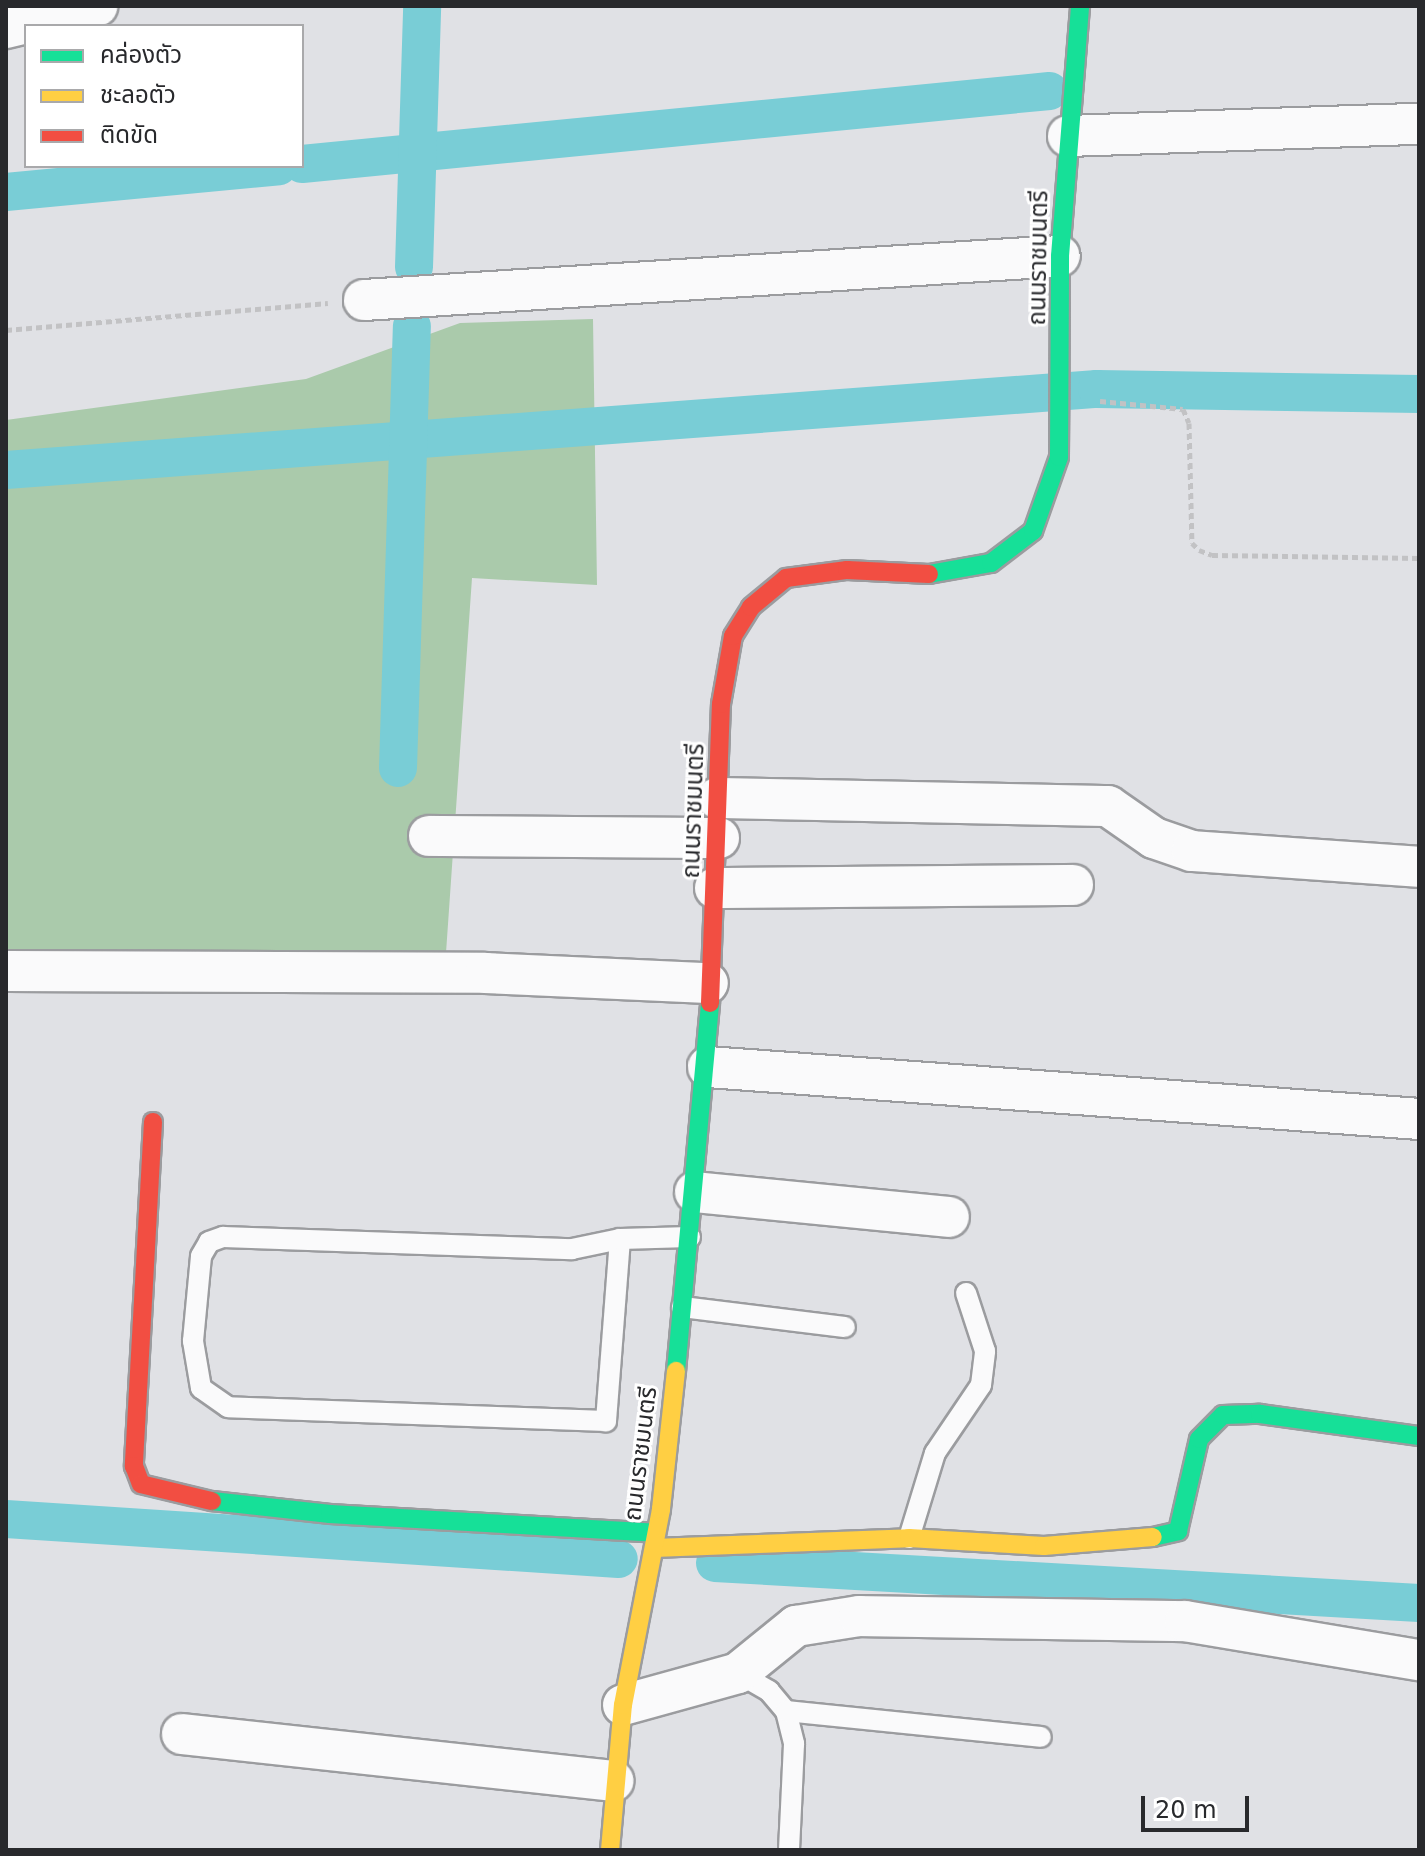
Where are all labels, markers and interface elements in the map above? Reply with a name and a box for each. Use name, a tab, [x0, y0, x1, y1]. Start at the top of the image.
legend	[24, 24, 304, 168]
text: คล่องตัว	[100, 41, 182, 69]
text: ชะลอตัว	[100, 81, 176, 109]
text: ติดขัด	[100, 121, 158, 149]
street label: ถนนราชมนตรี	[1023, 190, 1055, 326]
street label: ถนนราชมนตรี	[677, 743, 711, 879]
street label: ถนนราชมนตรี	[618, 1385, 664, 1523]
scale bar	[1145, 1780, 1253, 1830]
text: 20 m	[1155, 1796, 1217, 1824]

